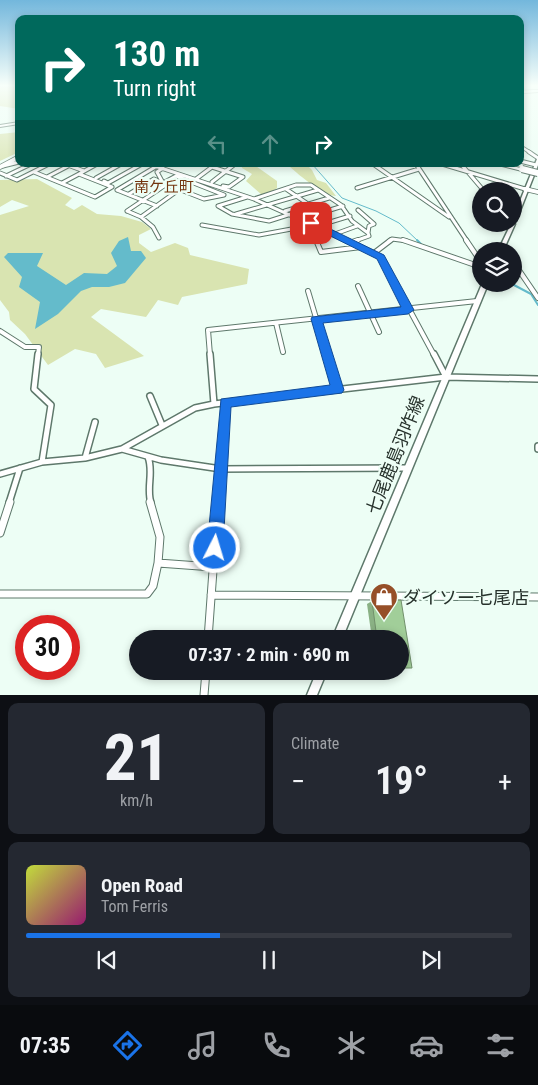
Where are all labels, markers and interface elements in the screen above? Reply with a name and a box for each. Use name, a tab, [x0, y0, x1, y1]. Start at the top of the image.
text: 130 m	[113, 34, 200, 75]
icon: right	[30, 35, 95, 100]
text: Turn right	[113, 76, 196, 101]
icon: left	[203, 130, 231, 158]
icon: ahead	[256, 130, 284, 158]
icon: right	[309, 130, 337, 158]
district label: 南ケ丘町	[134, 178, 194, 196]
map controls	[472, 182, 522, 292]
button: search	[472, 182, 522, 232]
pin	[290, 202, 332, 244]
icon: arrive	[297, 209, 325, 237]
button: layers	[472, 242, 522, 292]
street label: 七尾鹿島羽咋線	[362, 393, 428, 517]
position arrow	[188, 521, 240, 573]
shop icon: ダイソー七尾店	[369, 582, 399, 621]
place label: ダイソー七尾店	[403, 587, 529, 608]
speed limit sign: 30	[15, 615, 80, 680]
text: 07:37 · 2 min · 690 m	[188, 643, 350, 666]
text: 21	[104, 720, 169, 796]
text: Climate	[291, 734, 339, 753]
text: 19°	[375, 759, 428, 803]
text: −	[291, 765, 305, 798]
text: +	[498, 765, 512, 798]
text: km/h	[120, 791, 153, 810]
text: Open Road	[101, 874, 183, 897]
text: Tom Ferris	[101, 897, 168, 916]
icon: previous	[93, 946, 121, 974]
icon: pause	[255, 946, 283, 974]
icon: next	[417, 946, 445, 974]
icon: directions	[110, 1028, 145, 1063]
icon: music	[185, 1028, 220, 1063]
icon: phone	[259, 1028, 294, 1063]
icon: climate	[334, 1028, 369, 1063]
icon: car	[409, 1028, 444, 1063]
icon: filters	[483, 1028, 518, 1063]
text: 07:35	[20, 1033, 70, 1058]

